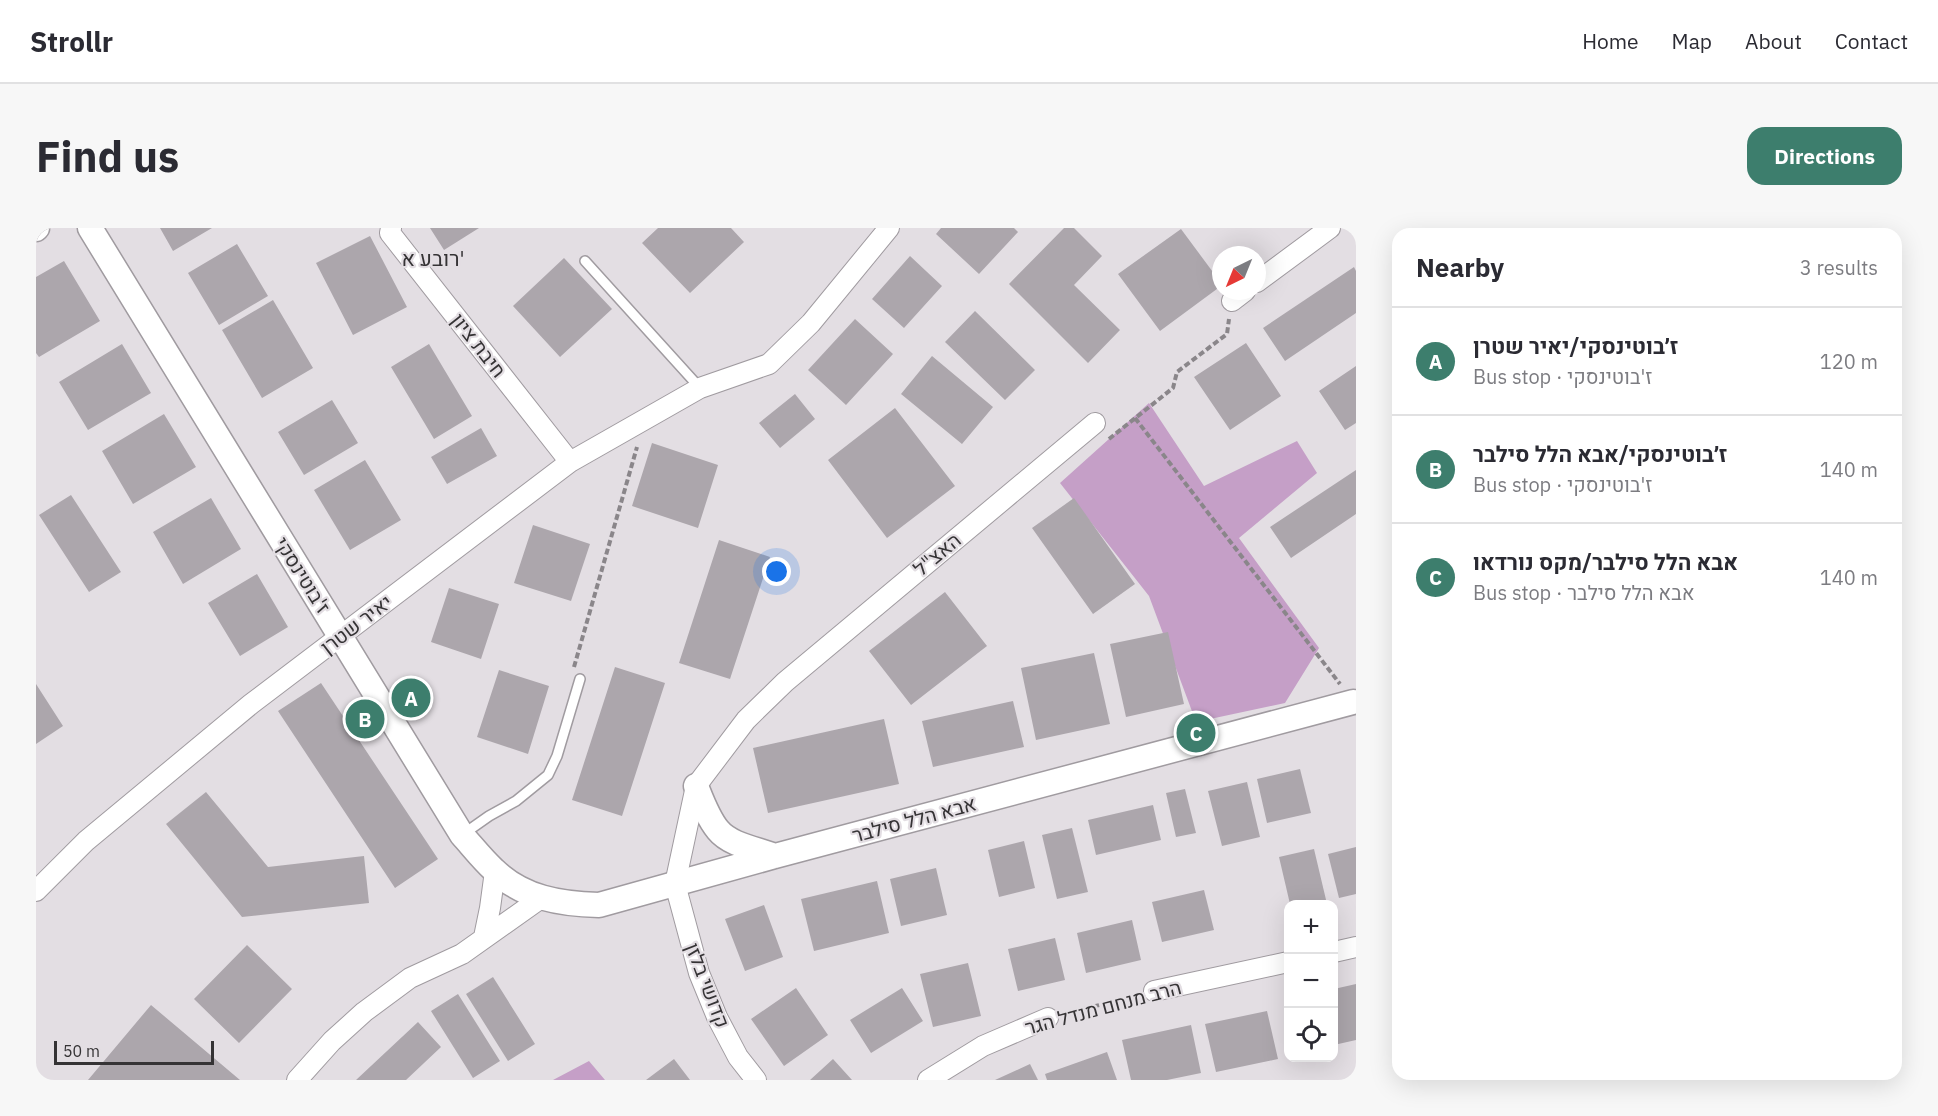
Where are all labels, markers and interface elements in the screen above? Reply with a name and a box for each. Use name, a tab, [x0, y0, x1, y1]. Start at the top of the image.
text: Strollr	[30, 23, 113, 60]
text: Home	[1582, 27, 1639, 55]
text: Map	[1672, 27, 1712, 55]
text: About	[1745, 27, 1802, 55]
text: Contact	[1835, 27, 1908, 55]
button: Directions	[1747, 127, 1902, 185]
text: Find us	[36, 129, 179, 184]
district label: רובע א'	[401, 244, 465, 272]
north arrow	[1212, 246, 1266, 300]
text: Nearby	[1416, 250, 1504, 284]
text: 3 results	[1800, 254, 1878, 281]
street label: חיבת ציון	[445, 307, 513, 383]
text: ז׳בוטינסקי/יאיר שטרן	[1473, 331, 1678, 360]
text: A	[1429, 348, 1442, 375]
text: 120 m	[1820, 348, 1878, 375]
text: Bus stop · ז'בוטינסקי	[1473, 363, 1652, 390]
text: ז׳בוטינסקי/אבא הלל סילבר	[1473, 439, 1727, 468]
text: B	[1429, 456, 1442, 483]
text: 140 m	[1820, 456, 1878, 483]
text: Bus stop · ז'בוטינסקי	[1473, 471, 1652, 498]
street label: האצ"ל	[908, 526, 966, 582]
street label: ז'בוטינסקי	[269, 532, 337, 618]
text: אבא הלל סילבר/מקס נורדאו	[1473, 547, 1738, 576]
your location	[762, 557, 791, 586]
text: C	[1429, 564, 1442, 591]
text: 140 m	[1820, 564, 1878, 591]
text: Bus stop · אבא הלל סילבר	[1473, 579, 1695, 606]
street label: יאיר שטרן	[315, 588, 397, 660]
pin: A	[392, 676, 430, 720]
pin: B	[346, 696, 384, 742]
pin: C	[1176, 710, 1216, 756]
street label: אבא הלל סילבר	[849, 789, 979, 849]
map controls	[1284, 900, 1338, 1062]
button: +	[1284, 900, 1338, 954]
street label: קדושי בלזן	[679, 939, 737, 1031]
button: −	[1284, 954, 1338, 1008]
street label: הרב מנחם מנדל הגר	[1022, 973, 1184, 1041]
button: locate	[1284, 1008, 1338, 1062]
scale bar	[54, 1038, 214, 1066]
text: 50 m	[63, 1041, 100, 1061]

